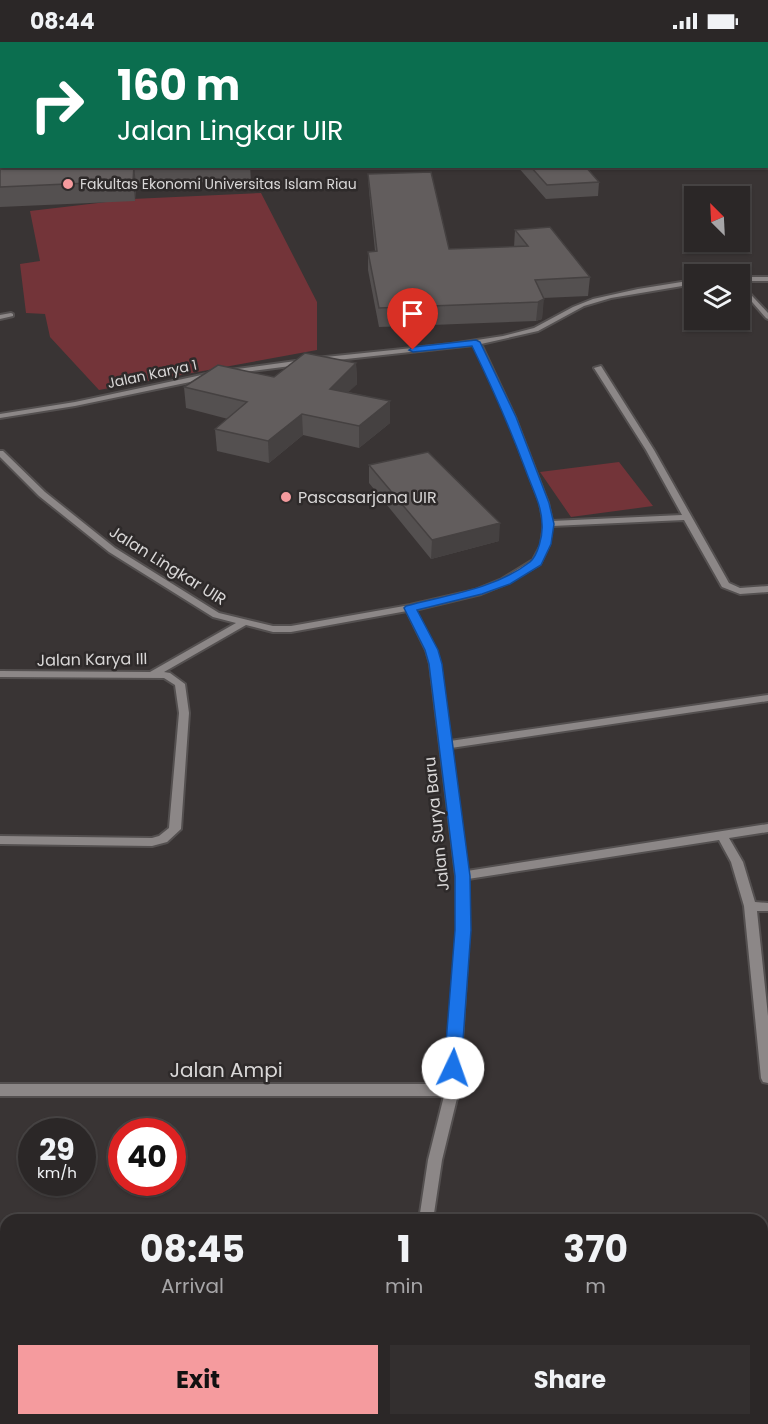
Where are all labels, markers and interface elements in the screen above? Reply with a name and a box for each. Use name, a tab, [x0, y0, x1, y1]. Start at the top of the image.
text: 08:44	[30, 6, 95, 37]
text: 160 m	[117, 56, 240, 115]
icon: right	[18, 66, 96, 144]
text: Jalan Lingkar UIR	[117, 112, 344, 149]
place label: Fakultas Ekonomi Universitas Islam Riau	[80, 174, 357, 194]
marker: Fakultas Ekonomi Universitas Islam Riau	[61, 177, 75, 191]
north arrow	[684, 186, 750, 252]
map controls	[684, 186, 750, 330]
button: layers	[684, 264, 750, 330]
pin	[387, 288, 438, 350]
icon: arrive	[396, 297, 429, 330]
street label: Jalan Karya 1	[105, 355, 199, 393]
place label: Pascasarjana UIR	[298, 486, 437, 509]
marker: Pascasarjana UIR	[279, 490, 293, 504]
street label: Jalan Lingkar UIR	[105, 520, 231, 611]
street label: Jalan Karya III	[36, 647, 148, 672]
street label: Jalan Surya Baru	[418, 756, 455, 892]
position arrow	[421, 1036, 485, 1100]
street label: Jalan Ampi	[169, 1056, 283, 1084]
speed limit sign: 40	[108, 1118, 186, 1196]
text: 29	[39, 1128, 75, 1171]
text: km/h	[37, 1162, 77, 1183]
text: 08:45	[140, 1224, 245, 1275]
text: 1	[397, 1224, 411, 1275]
text: 370	[563, 1224, 628, 1275]
text: Arrival	[161, 1272, 224, 1300]
text: min	[385, 1272, 423, 1300]
text: m	[585, 1272, 606, 1300]
button: Exit	[18, 1345, 378, 1414]
button: Share	[390, 1345, 750, 1414]

